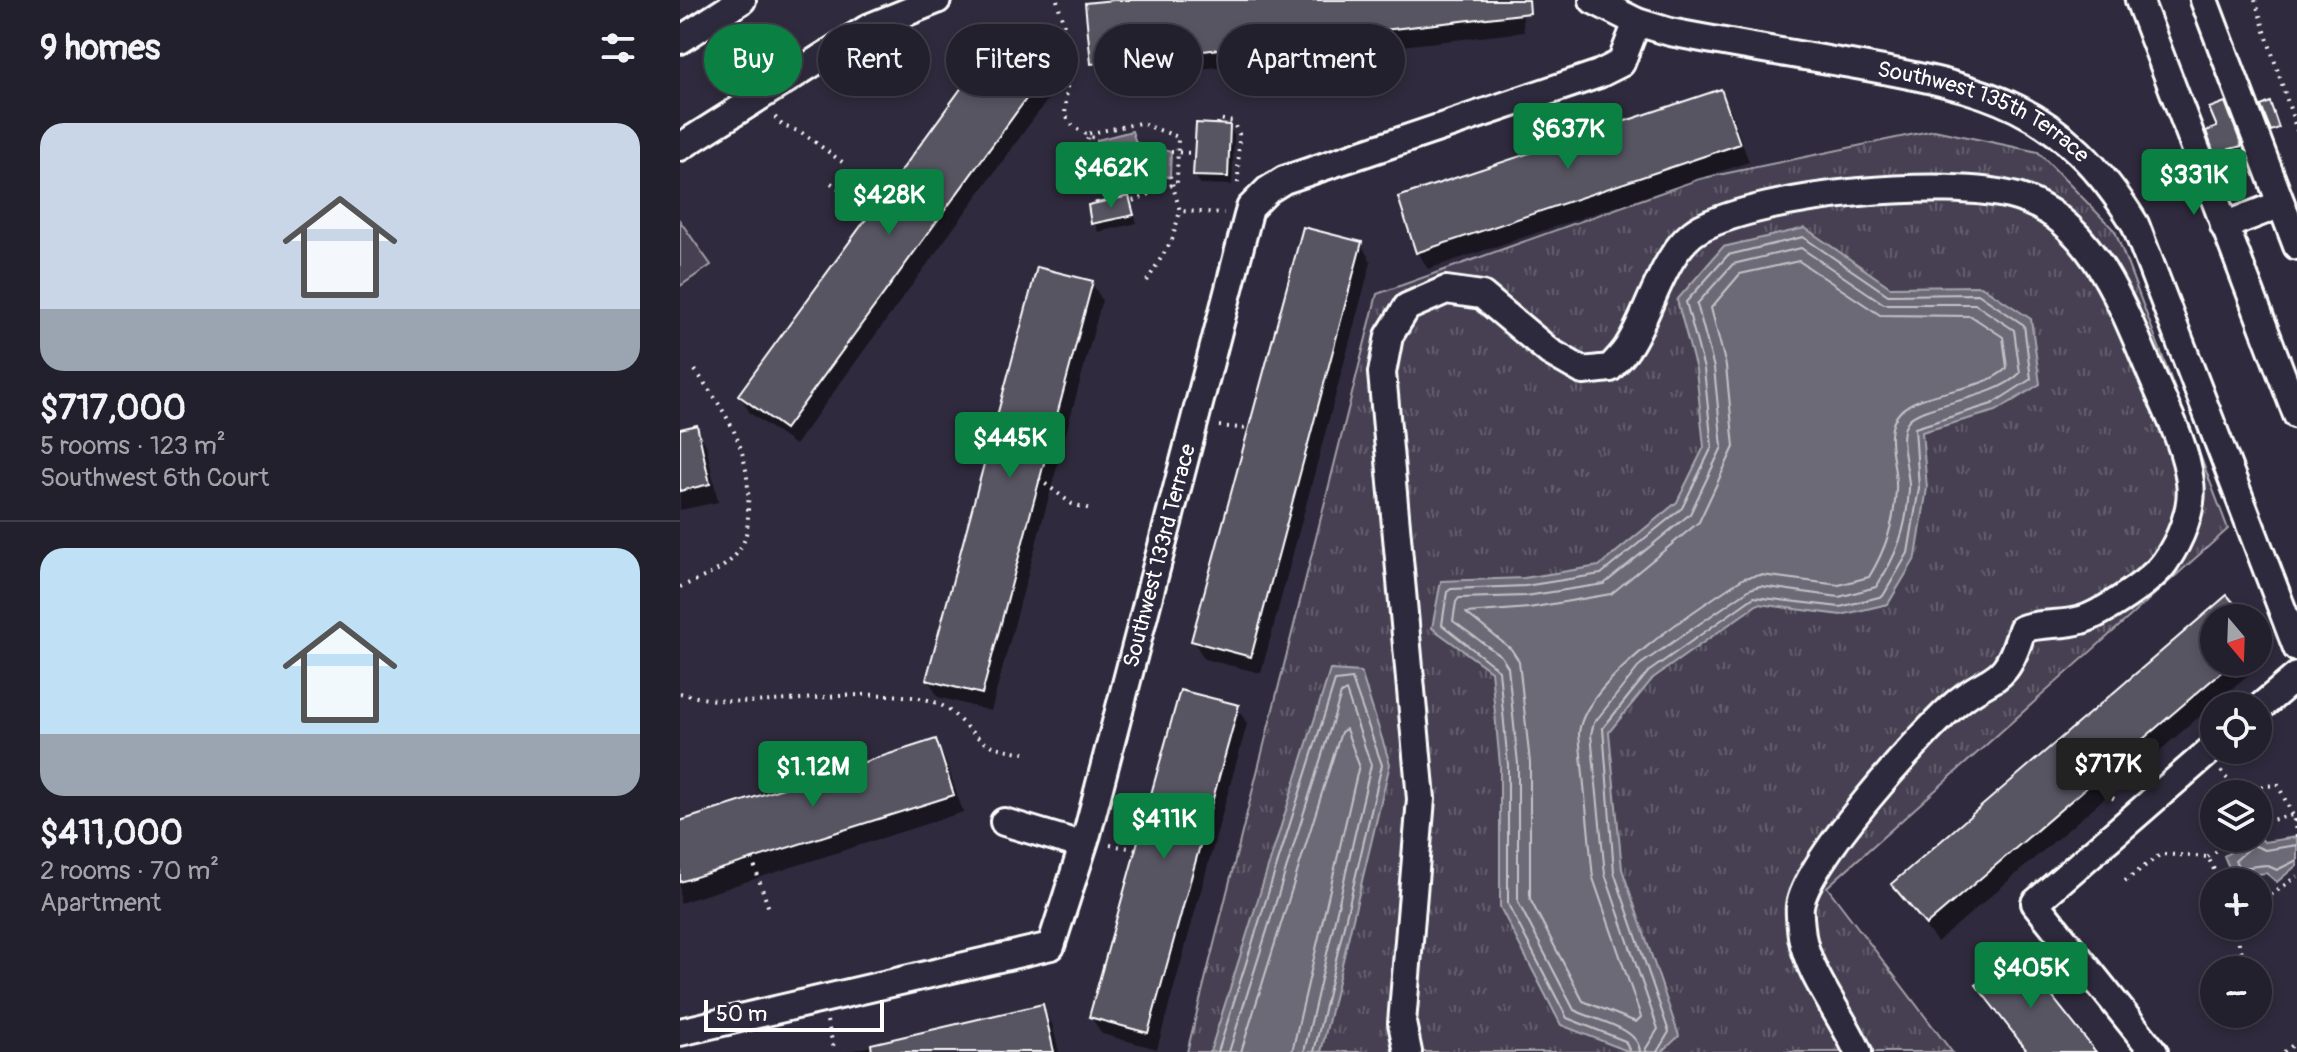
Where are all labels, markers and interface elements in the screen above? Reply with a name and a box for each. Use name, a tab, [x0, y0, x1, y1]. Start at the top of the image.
chip: Buy	[704, 24, 802, 96]
chip: Rent	[818, 24, 930, 96]
chip: Filters	[946, 24, 1078, 96]
chip: New	[1094, 24, 1202, 96]
chip: Apartment	[1218, 24, 1405, 96]
icon: filters	[596, 26, 640, 70]
text: 9 homes	[40, 27, 160, 70]
street label: Southwest 135th Terrace	[1875, 55, 2095, 169]
pin: $637K	[1512, 103, 1624, 171]
text: $637K	[1531, 113, 1605, 145]
pin: $462K	[1055, 142, 1167, 210]
pin: $331K	[2138, 149, 2250, 217]
text: $462K	[1074, 152, 1148, 184]
text: $331K	[2160, 159, 2228, 191]
pin: $428K	[833, 169, 945, 237]
icon: home	[268, 175, 412, 319]
text: $428K	[853, 179, 925, 211]
text: $717,000	[40, 387, 186, 430]
pin: $445K	[954, 412, 1066, 480]
text: $445K	[973, 422, 1047, 454]
text: 5 rooms · 123 m²	[40, 430, 226, 462]
street label: Southwest 133rd Terrace	[1117, 441, 1202, 671]
text: Southwest 6th Court	[40, 462, 269, 494]
icon: home	[268, 600, 412, 744]
north arrow	[2200, 604, 2272, 676]
map controls	[2200, 604, 2272, 1028]
button: locate	[2200, 692, 2272, 764]
pin: $717K	[2052, 738, 2164, 806]
pin: $1.12M	[748, 741, 878, 809]
text: $717K	[2074, 748, 2142, 780]
text: $1.12M	[776, 751, 850, 783]
button: layers	[2200, 780, 2272, 852]
pin: $411K	[1108, 793, 1220, 861]
text: $411K	[1131, 803, 1197, 835]
text: $411,000	[40, 812, 183, 855]
text: 2 rooms · 70 m²	[40, 855, 219, 887]
button: +	[2200, 868, 2272, 940]
text: Apartment	[40, 887, 161, 919]
pin: $405K	[1975, 942, 2087, 1010]
text: $405K	[1993, 952, 2069, 984]
button: −	[2200, 956, 2272, 1028]
scale bar	[704, 996, 884, 1032]
text: 50 m	[716, 1000, 767, 1028]

